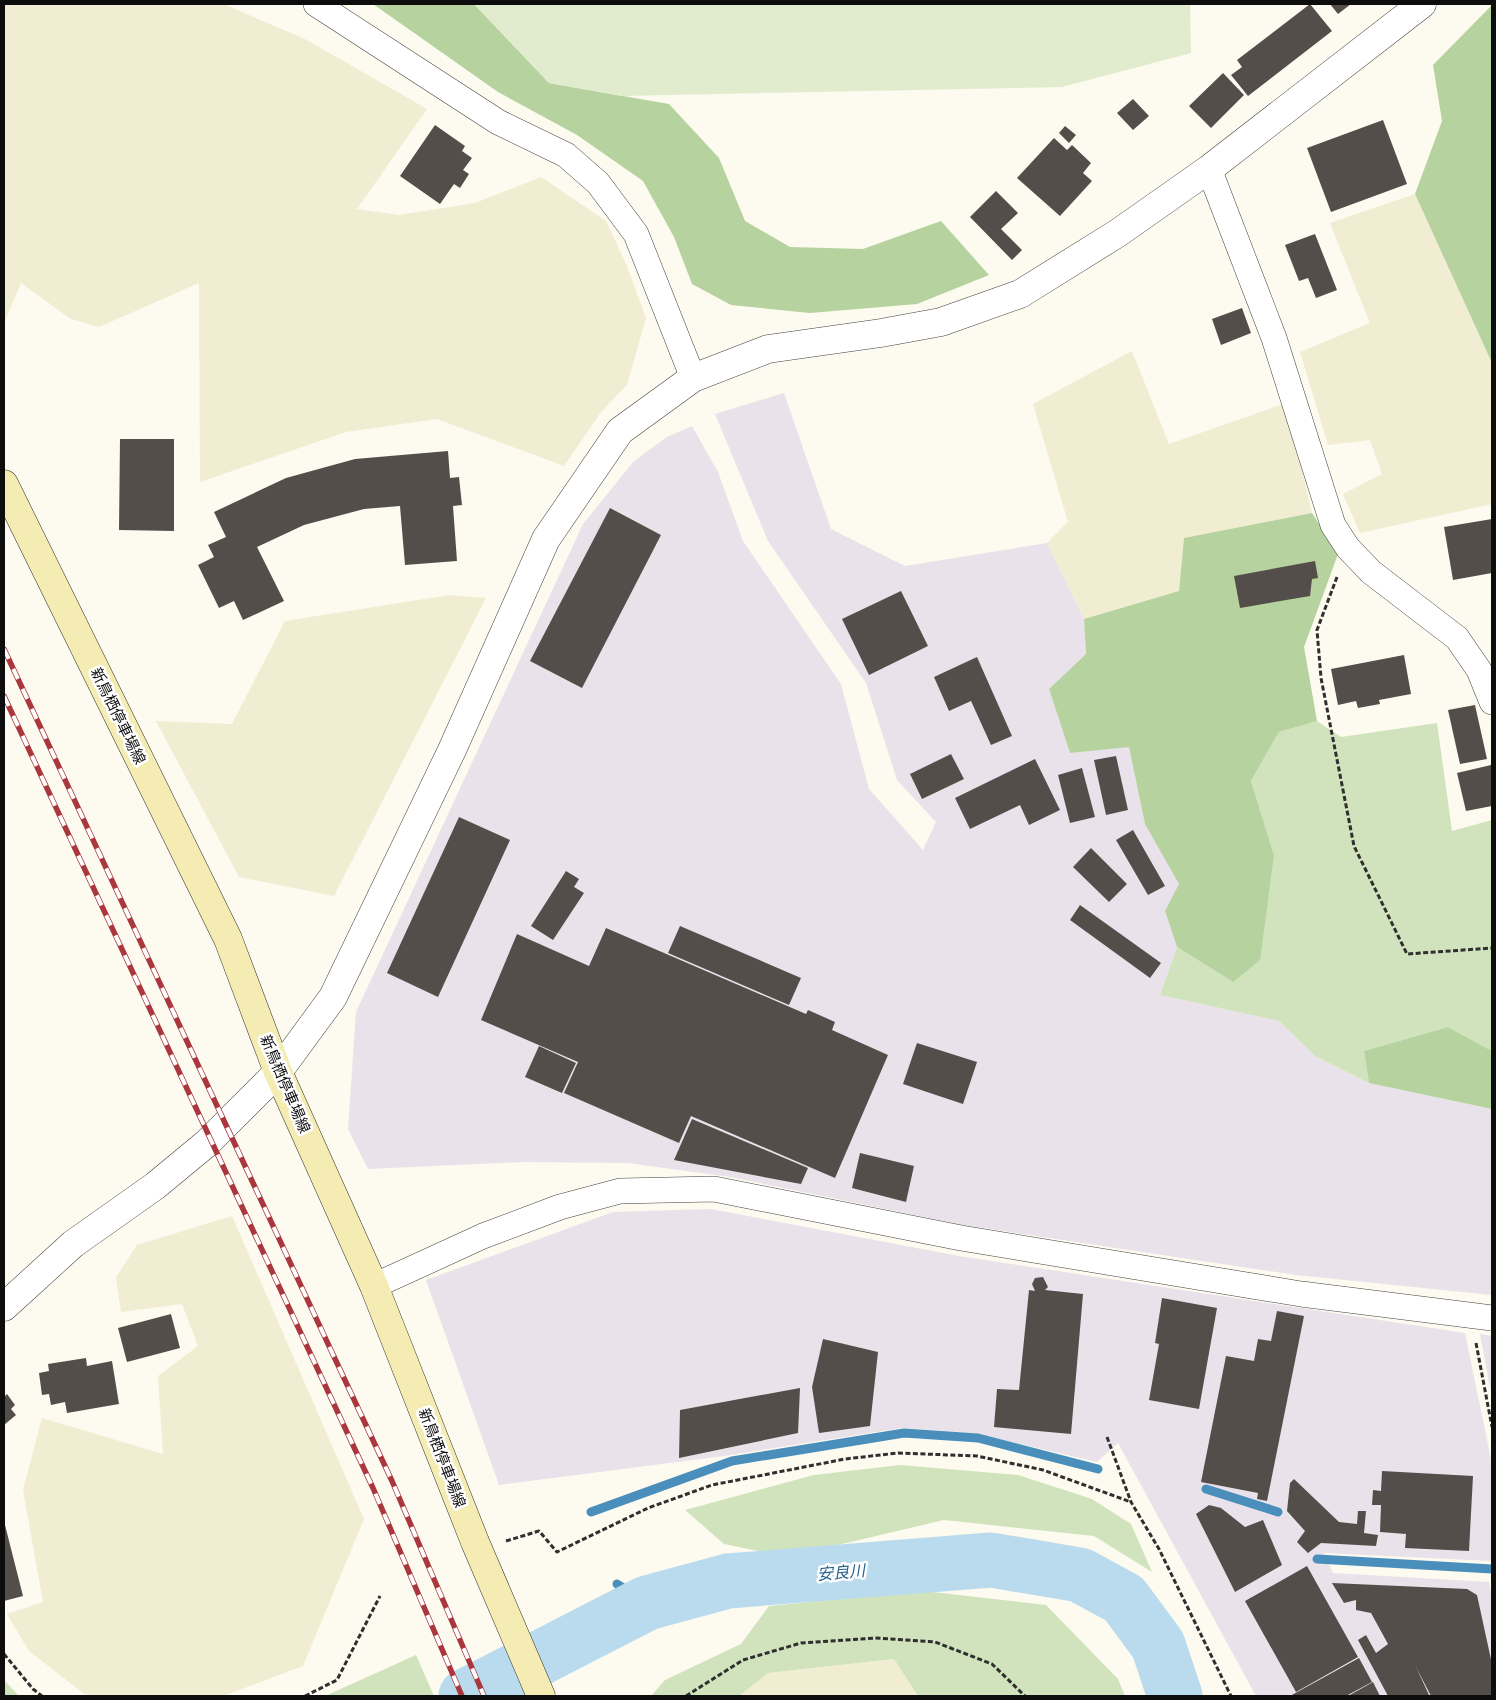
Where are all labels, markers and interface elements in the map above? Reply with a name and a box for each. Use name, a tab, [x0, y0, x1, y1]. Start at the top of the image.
street label: 新鳥栖停車場線	[87, 664, 150, 767]
street label: 新鳥栖停車場線	[256, 1032, 315, 1136]
street label: 新鳥栖停車場線	[415, 1405, 470, 1510]
water label: 安良川	[816, 1560, 868, 1584]

